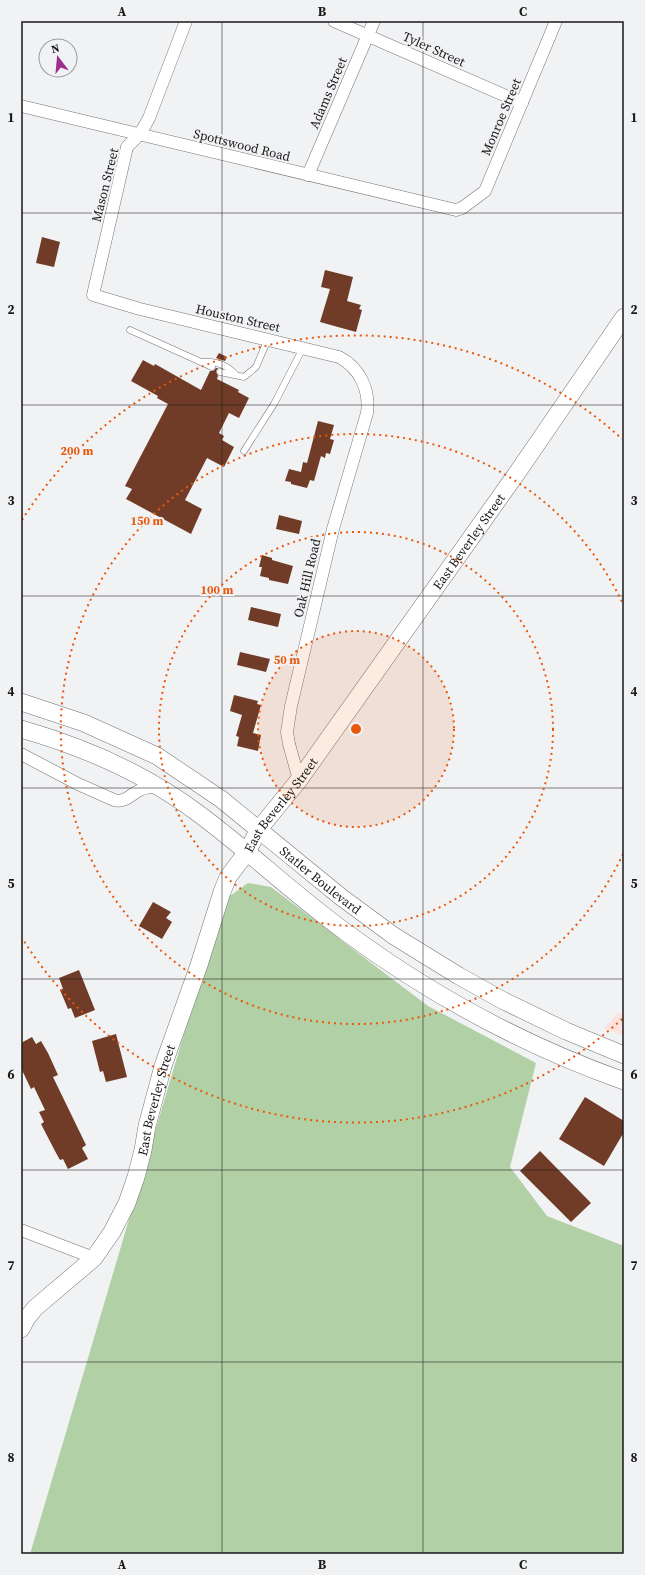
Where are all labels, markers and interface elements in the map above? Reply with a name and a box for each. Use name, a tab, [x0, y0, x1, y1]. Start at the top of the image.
text: A	[118, 3, 127, 20]
text: B	[318, 3, 327, 20]
text: C	[519, 3, 527, 20]
street label: Tyler Street	[400, 28, 468, 71]
north arrow	[38, 38, 78, 78]
text: N	[49, 41, 61, 57]
street label: Adams Street	[305, 54, 351, 131]
street label: Monroe Street	[477, 75, 525, 158]
text: 1	[7, 109, 15, 126]
text: 1	[630, 109, 638, 126]
street label: Spottswood Road	[192, 125, 293, 165]
street label: Mason Street	[88, 146, 123, 224]
street label: Houston Street	[194, 300, 283, 336]
text: 2	[7, 301, 15, 318]
text: 2	[630, 301, 638, 318]
text: 200 m	[61, 443, 94, 459]
street label: East Beverley Street	[429, 489, 509, 593]
text: 3	[7, 492, 15, 509]
text: 3	[630, 492, 638, 509]
text: 150 m	[131, 513, 164, 529]
street label: Oak Hill Road	[290, 536, 324, 619]
text: 100 m	[201, 582, 234, 598]
text: 50 m	[274, 652, 300, 668]
text: 4	[7, 683, 15, 700]
text: 4	[630, 683, 638, 700]
centre of rings	[349, 722, 363, 736]
street label: East Beverley Street	[240, 753, 321, 855]
street label: Statler Boulevard	[277, 842, 365, 918]
text: 5	[7, 875, 15, 892]
text: 5	[630, 875, 638, 892]
street label: East Beverley Street	[133, 1041, 179, 1157]
text: 6	[7, 1066, 15, 1083]
text: 6	[630, 1066, 638, 1083]
text: 7	[7, 1257, 15, 1274]
text: 7	[630, 1257, 638, 1274]
text: 8	[7, 1449, 15, 1466]
text: 8	[630, 1449, 638, 1466]
text: A	[118, 1556, 127, 1573]
text: B	[318, 1556, 327, 1573]
text: C	[519, 1556, 527, 1573]

